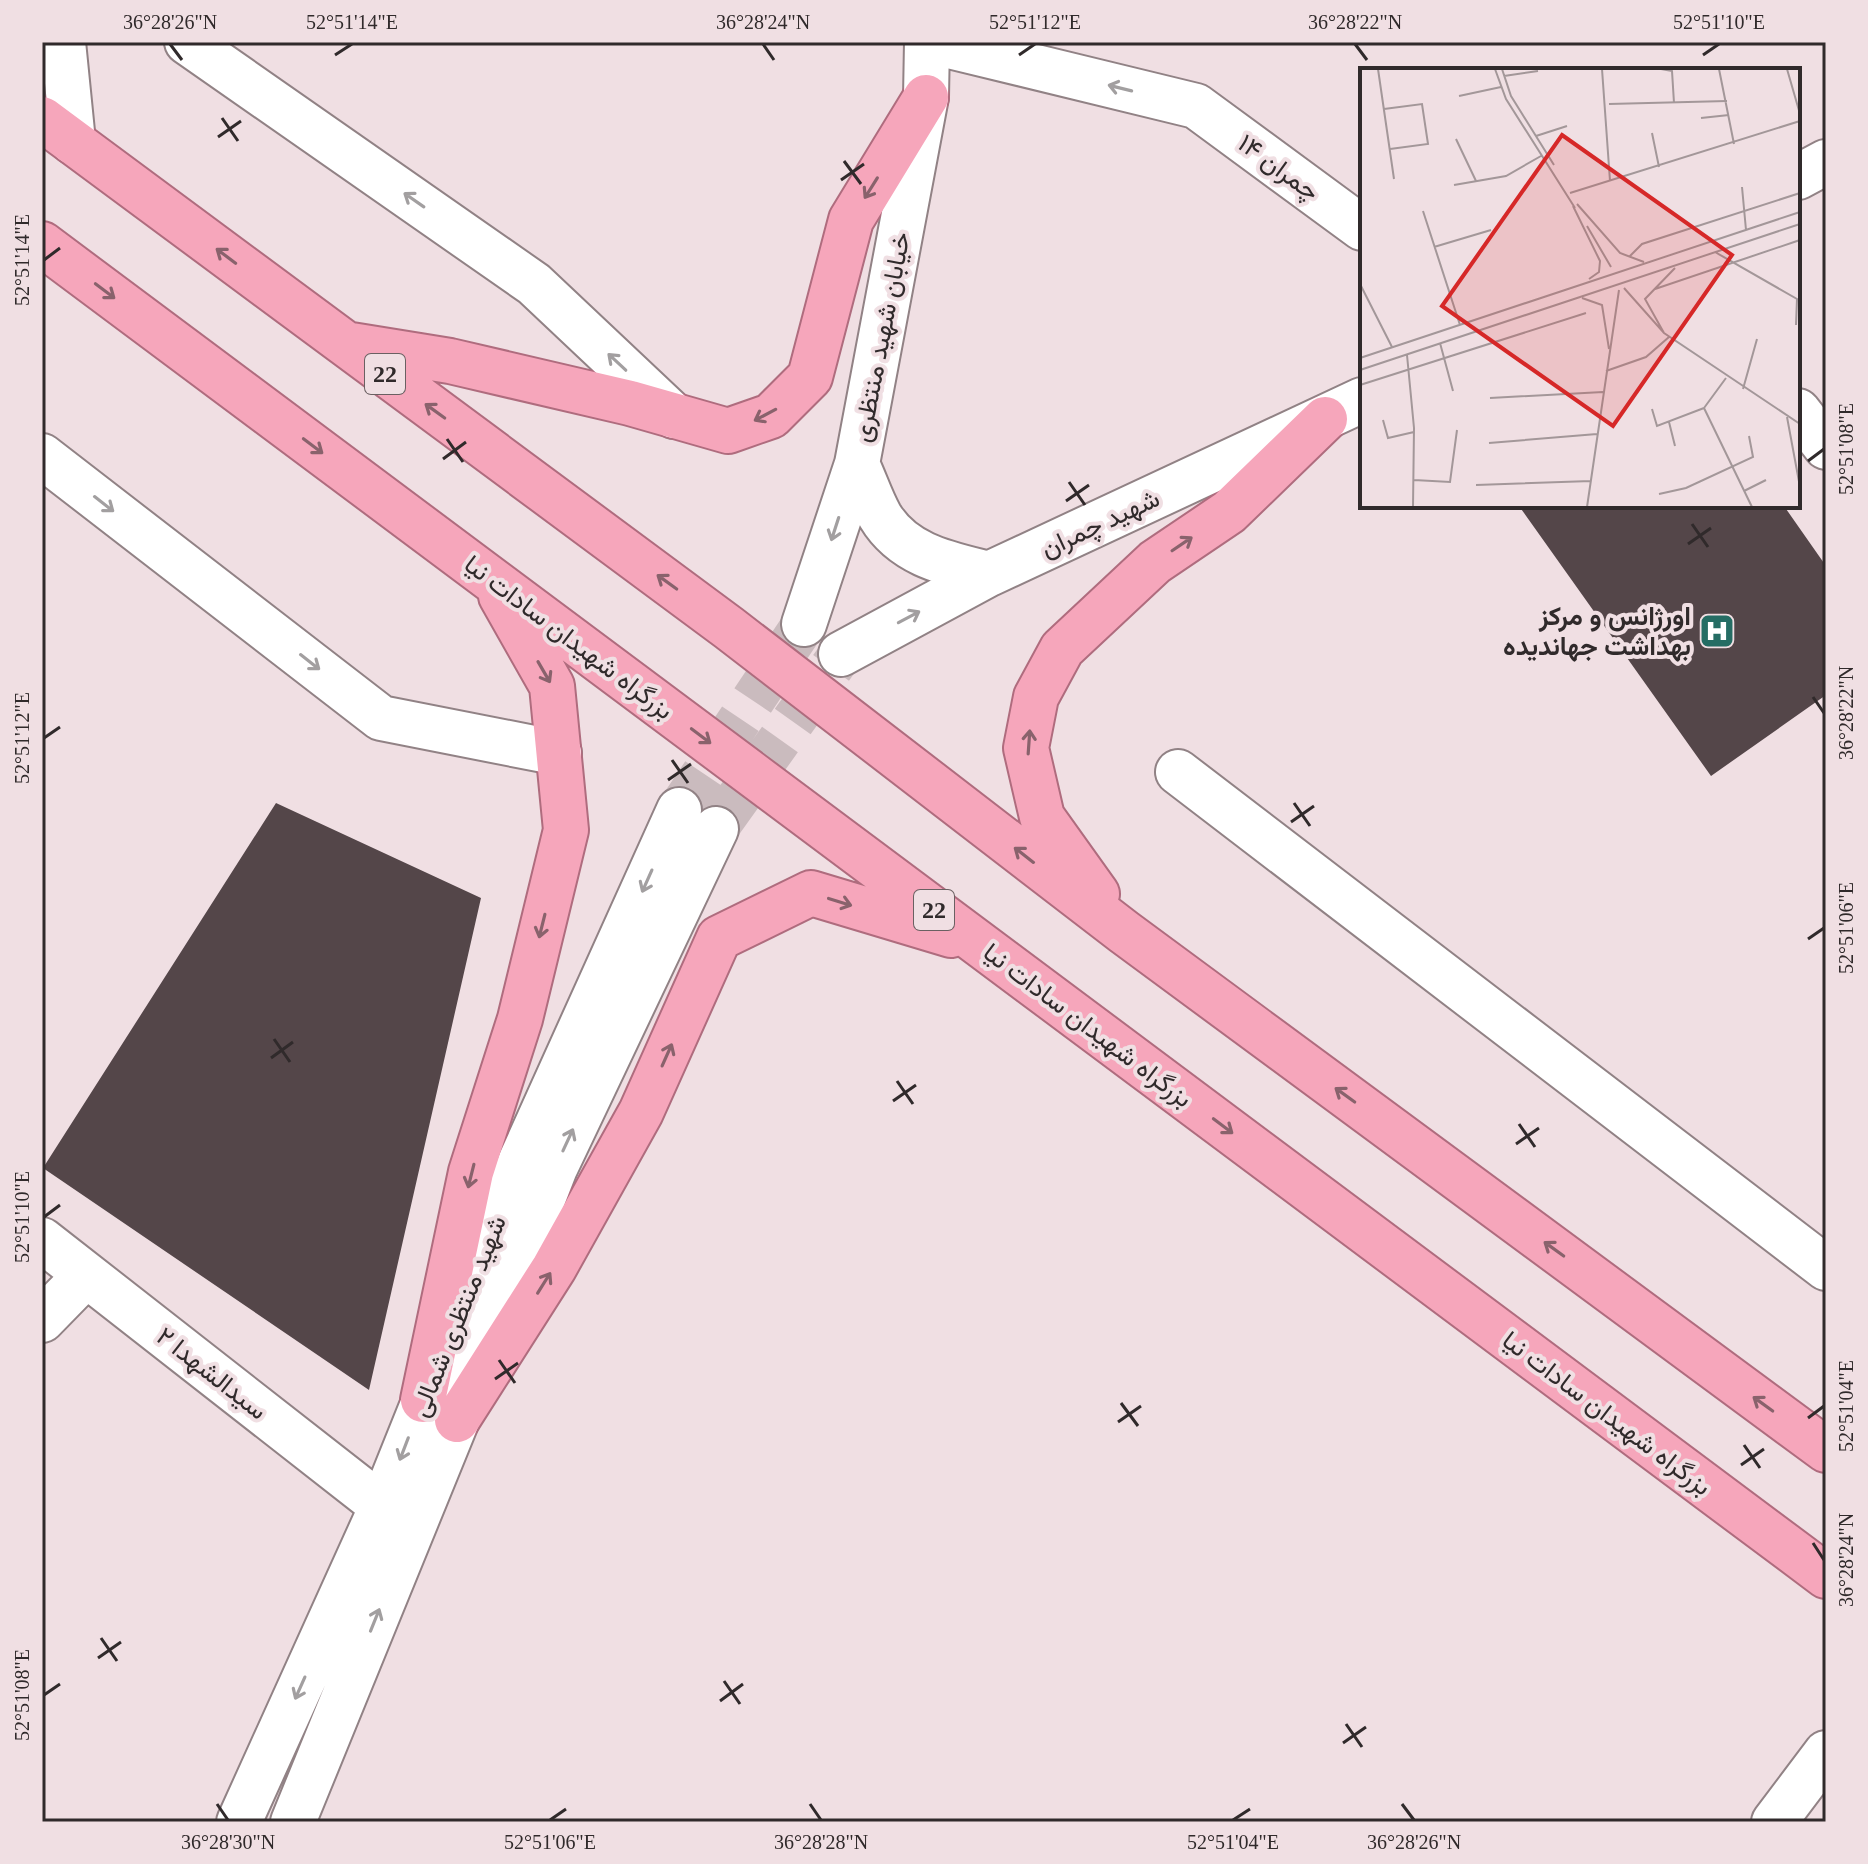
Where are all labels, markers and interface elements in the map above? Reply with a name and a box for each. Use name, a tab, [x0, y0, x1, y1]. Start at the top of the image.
text: 36°28'26"N	[123, 11, 217, 33]
text: 52°51'14"E	[306, 11, 398, 33]
text: 36°28'24"N	[716, 11, 810, 33]
text: 52°51'12"E	[989, 11, 1081, 33]
text: 36°28'22"N	[1308, 11, 1402, 33]
text: 52°51'10"E	[1673, 11, 1765, 33]
inset map	[1360, 68, 1800, 508]
one-way arrow	[1108, 79, 1133, 94]
street label: چمران ۱۴	[1231, 128, 1325, 209]
one-way arrow	[863, 176, 879, 199]
one-way arrow	[404, 192, 426, 208]
text: 52°51'14"E	[11, 214, 33, 306]
street label: خیابان شهید منتظری	[847, 230, 917, 445]
one-way arrow	[216, 247, 237, 264]
one-way arrow	[93, 282, 115, 299]
one-way arrow	[608, 353, 627, 372]
road number: 22	[365, 354, 405, 394]
one-way arrow	[425, 402, 446, 419]
text: 52°51'08"E	[1835, 403, 1857, 495]
one-way arrow	[754, 408, 777, 424]
one-way arrow	[302, 438, 323, 455]
street label: شهید چمران	[1036, 483, 1165, 566]
one-way arrow	[93, 495, 114, 512]
one-way arrow	[827, 517, 842, 542]
one-way arrow	[1170, 536, 1192, 552]
street label: بزرگراه شهیدان سادات نیا	[458, 549, 679, 726]
one-way arrow	[656, 573, 678, 590]
place label: اورژانس و مرکز بهداشت جهاندیده	[1503, 602, 1691, 662]
one-way arrow	[897, 609, 921, 625]
hospital icon: اورژانس و مرکز بهداشت جهاندیده	[1698, 612, 1736, 650]
one-way arrow	[299, 654, 320, 671]
one-way arrow	[536, 660, 552, 683]
text: 36°28'22"N	[1835, 666, 1857, 760]
text: 52°51'12"E	[11, 692, 33, 784]
one-way arrow	[689, 728, 711, 744]
one-way arrow	[1022, 729, 1037, 756]
one-way arrow	[1014, 847, 1035, 864]
one-way arrow	[638, 868, 653, 893]
text: 52°51'06"E	[1835, 882, 1857, 974]
road number: 22	[914, 890, 954, 930]
one-way arrow	[827, 895, 853, 910]
one-way arrow	[534, 913, 549, 939]
street label: بزرگراه شهیدان سادات نیا	[977, 937, 1198, 1114]
one-way arrow	[660, 1043, 675, 1067]
one-way arrow	[1334, 1087, 1356, 1103]
one-way arrow	[1212, 1118, 1233, 1135]
one-way arrow	[562, 1128, 577, 1152]
one-way arrow	[462, 1163, 477, 1189]
text: 52°51'10"E	[11, 1171, 33, 1263]
street label: شهید منتظری شمالی	[405, 1211, 513, 1421]
one-way arrow	[1544, 1241, 1565, 1258]
one-way arrow	[536, 1273, 553, 1295]
street label: سیدالشهدا ۲	[150, 1321, 273, 1426]
street label: بزرگراه شهیدان سادات نیا	[1496, 1325, 1717, 1502]
text: 52°51'04"E	[1835, 1360, 1857, 1452]
one-way arrow	[1753, 1395, 1774, 1412]
one-way arrow	[396, 1436, 410, 1461]
text: 36°28'24"N	[1835, 1513, 1857, 1607]
one-way arrow	[369, 1608, 384, 1633]
text: 52°51'08"E	[11, 1649, 33, 1741]
one-way arrow	[291, 1675, 306, 1699]
text: 36°28'30"N	[181, 1831, 275, 1853]
text: 52°51'06"E	[504, 1831, 596, 1853]
text: 36°28'28"N	[774, 1831, 868, 1853]
text: 52°51'04"E	[1187, 1831, 1279, 1853]
text: 36°28'26"N	[1367, 1831, 1461, 1853]

